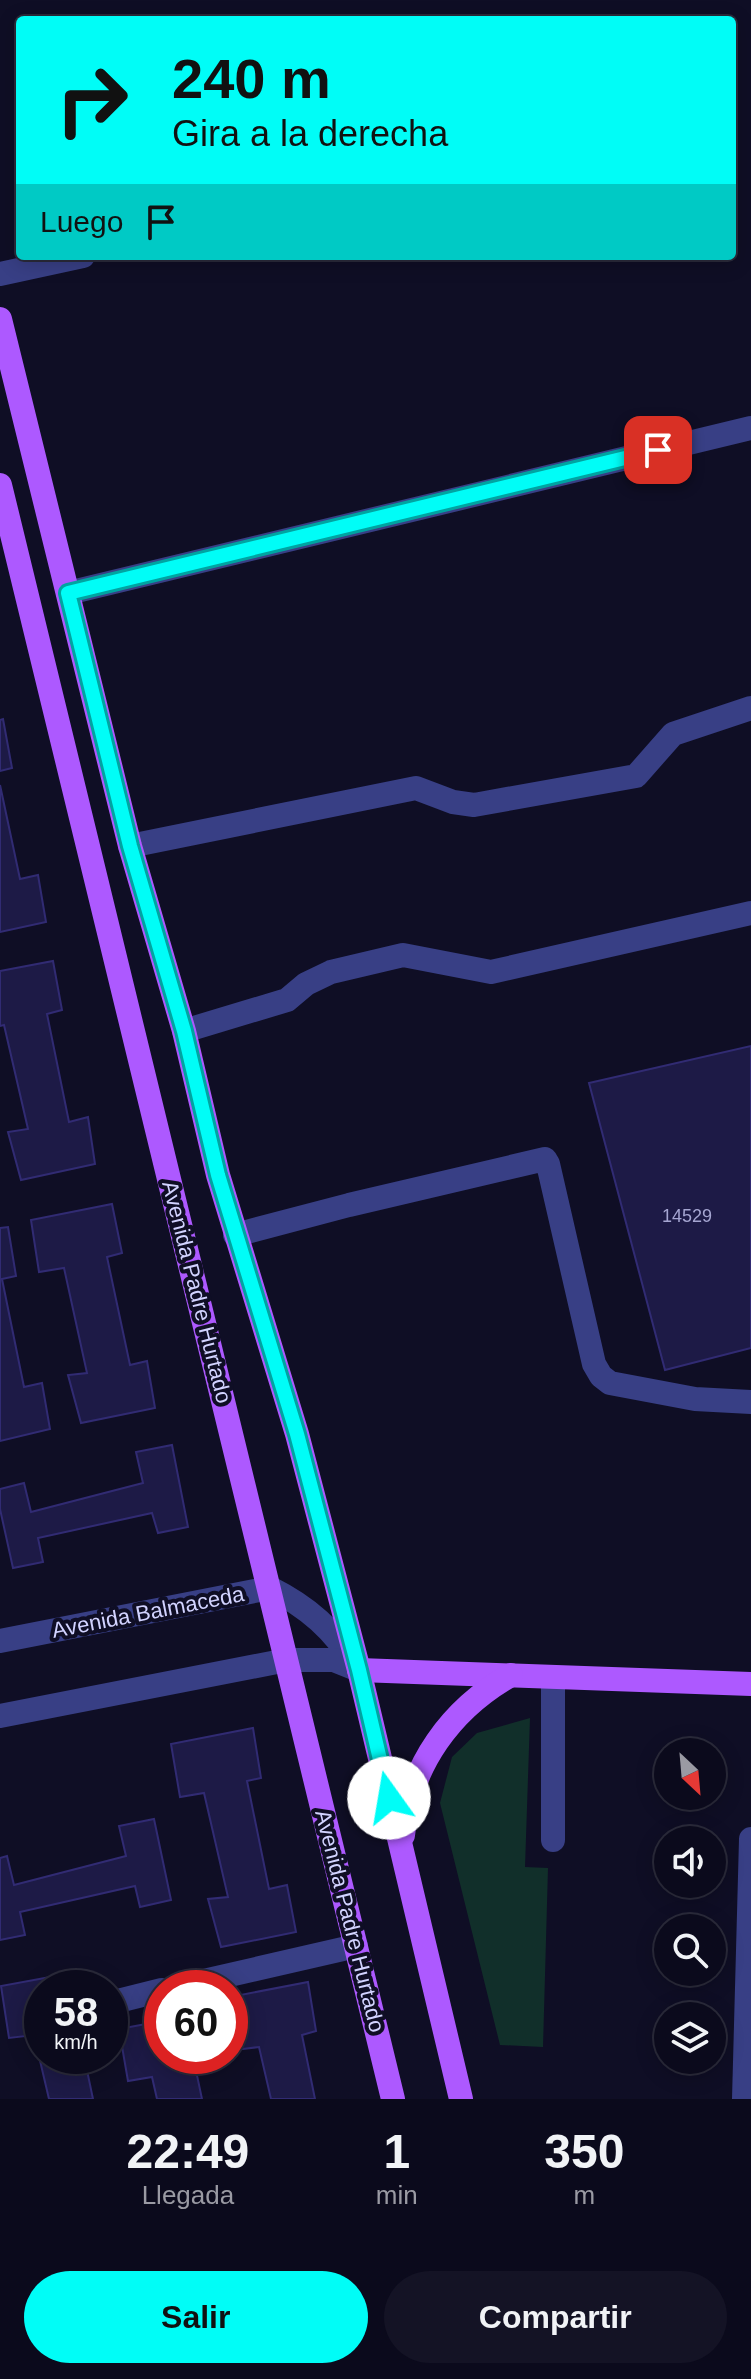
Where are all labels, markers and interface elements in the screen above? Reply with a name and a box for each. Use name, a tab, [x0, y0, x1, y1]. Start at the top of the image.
text: 240 m	[172, 47, 331, 110]
icon: right	[40, 48, 144, 152]
text: Gira a la derecha	[172, 113, 448, 154]
icon: arrive	[139, 200, 183, 244]
text: Luego	[40, 205, 123, 238]
pin	[624, 416, 692, 484]
icon: arrive	[636, 428, 680, 472]
street label: Avenida Padre Hurtado	[157, 1178, 237, 1406]
house number: 14529	[662, 1206, 712, 1226]
street label: Avenida Balmaceda	[50, 1581, 247, 1643]
north arrow	[654, 1738, 726, 1810]
map controls	[654, 1738, 726, 2074]
position arrow	[347, 1756, 431, 1840]
street label: Avenida Padre Hurtado	[310, 1807, 390, 2035]
button: sound	[654, 1826, 726, 1898]
button: search	[654, 1914, 726, 1986]
speed limit sign: 60	[144, 1970, 248, 2074]
text: 58	[54, 1990, 98, 2034]
button: layers	[654, 2002, 726, 2074]
text: km/h	[54, 2031, 98, 2053]
text: 22:49	[127, 2125, 249, 2178]
text: 1	[383, 2125, 410, 2178]
text: 350	[544, 2125, 624, 2178]
text: Llegada	[142, 2180, 234, 2210]
text: min	[376, 2180, 418, 2210]
text: m	[574, 2180, 595, 2210]
button: Salir	[24, 2271, 368, 2363]
button: Compartir	[384, 2271, 727, 2363]

